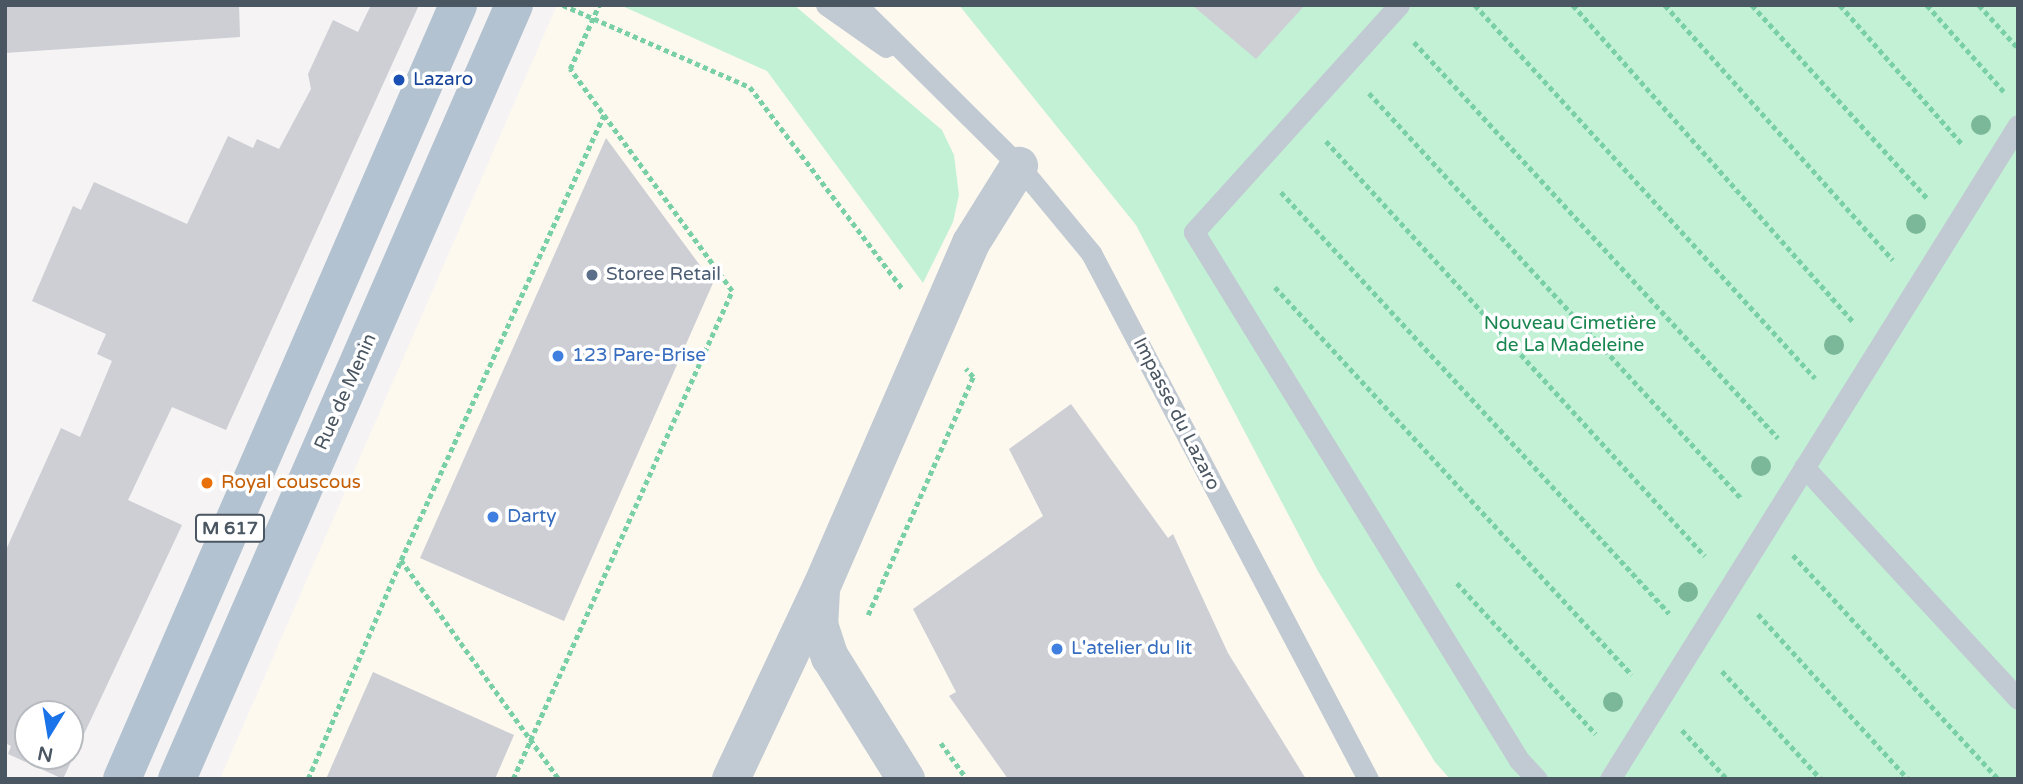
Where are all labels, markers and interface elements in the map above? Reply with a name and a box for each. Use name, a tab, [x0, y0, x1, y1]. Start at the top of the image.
place label: Lazaro	[413, 69, 473, 91]
marker: Lazaro	[391, 72, 407, 88]
place label: Storee Retail	[606, 264, 721, 286]
marker: Storee Retail	[584, 267, 600, 283]
park label: Nouveau Cimetière de La Madeleine	[1484, 313, 1656, 357]
street label: Rue de Menin	[310, 330, 382, 454]
street label: Impasse du Lazaro	[1128, 334, 1224, 494]
place label: 123 Pare-Brise	[572, 345, 706, 367]
marker: 123 Pare-Brise	[550, 348, 566, 364]
place label: Royal couscous	[221, 472, 361, 494]
marker: Royal couscous	[199, 475, 215, 491]
place label: Darty	[507, 506, 556, 528]
marker: Darty	[485, 509, 501, 525]
road number: M 617	[195, 514, 265, 542]
place label: L'atelier du lit	[1071, 638, 1192, 660]
marker: L'atelier du lit	[1049, 641, 1065, 657]
north arrow	[14, 700, 84, 770]
text: N	[36, 741, 55, 766]

